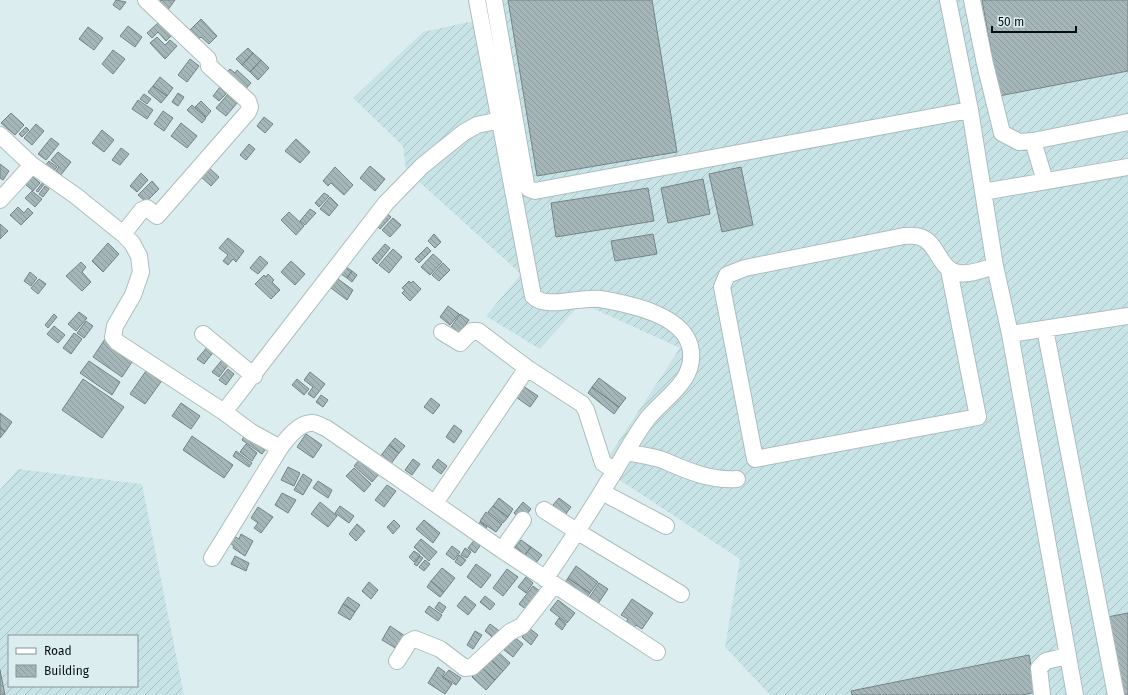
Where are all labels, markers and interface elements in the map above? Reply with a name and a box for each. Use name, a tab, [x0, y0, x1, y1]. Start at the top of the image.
scale bar	[992, 8, 1076, 34]
text: 50 m	[998, 15, 1024, 29]
legend	[8, 635, 138, 687]
text: Road	[44, 644, 72, 658]
text: Building	[44, 664, 90, 678]

